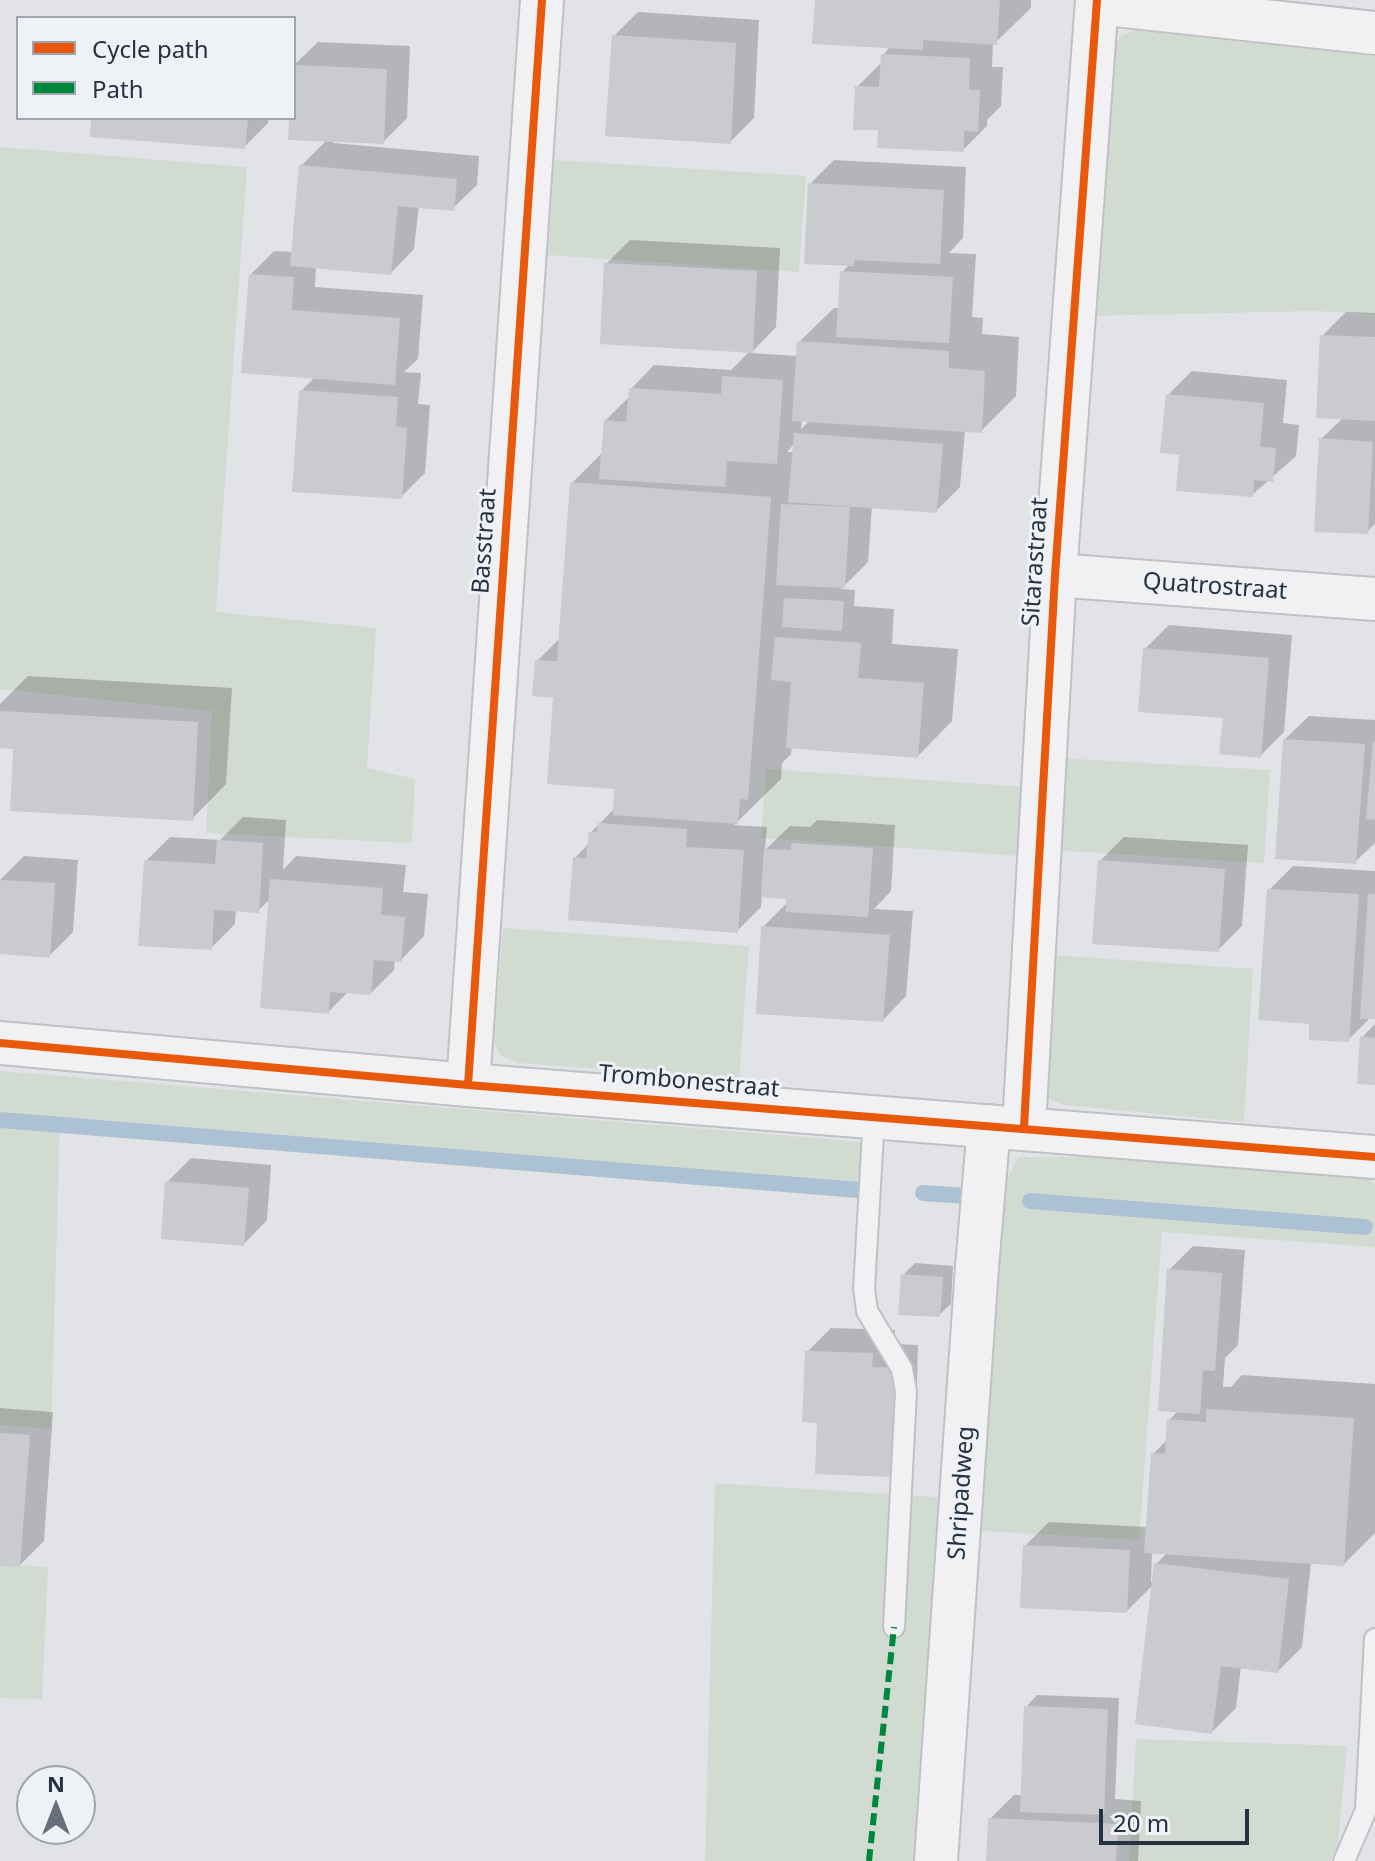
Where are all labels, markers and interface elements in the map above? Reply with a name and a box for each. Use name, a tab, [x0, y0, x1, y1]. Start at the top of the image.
legend	[16, 16, 296, 120]
text: Cycle path	[92, 32, 209, 65]
text: Path	[92, 72, 143, 105]
street label: Basstraat	[467, 487, 503, 595]
street label: Sitarastraat	[1017, 496, 1055, 628]
street label: Quatrostraat	[1142, 568, 1288, 606]
street label: Trombonestraat	[597, 1060, 781, 1104]
street label: Shripadweg	[943, 1425, 981, 1561]
north arrow	[16, 1765, 96, 1845]
text: N	[47, 1768, 65, 1798]
scale bar	[1103, 1793, 1253, 1843]
text: 20 m	[1113, 1806, 1169, 1839]

